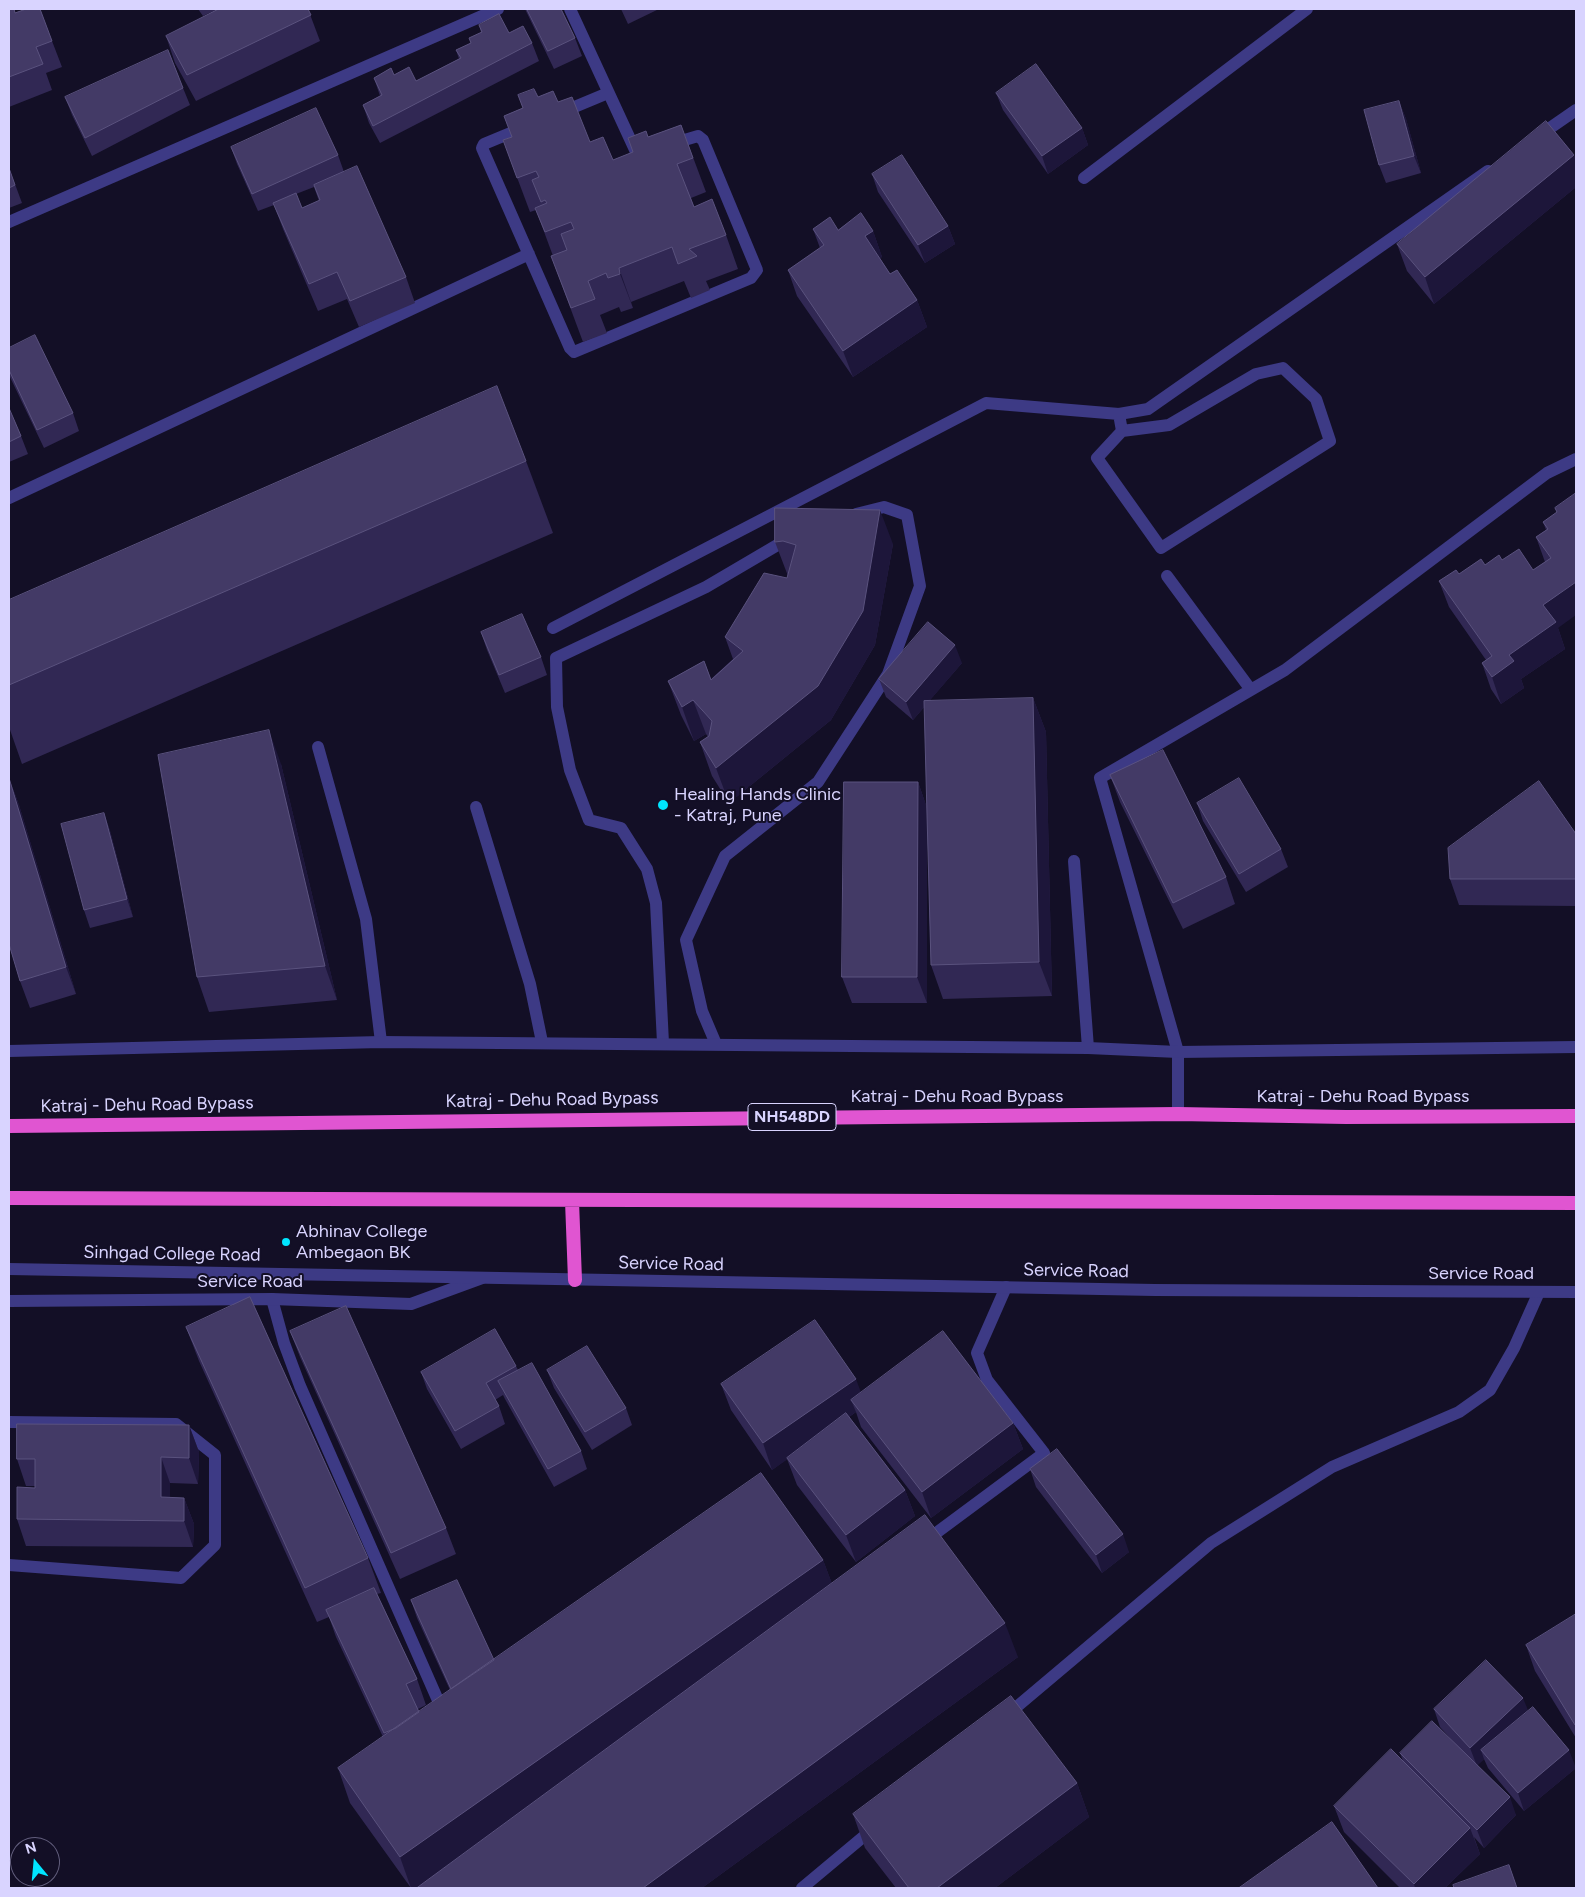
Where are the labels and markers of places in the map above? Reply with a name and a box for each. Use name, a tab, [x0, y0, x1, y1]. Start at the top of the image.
place label: Healing Hands Clinic - Katraj, Pune	[674, 784, 841, 826]
marker: Healing Hands Clinic - Katraj, Pune	[656, 798, 670, 812]
place label: Abhinav College Ambegaon BK	[296, 1221, 427, 1264]
marker: Abhinav College Ambegaon BK	[280, 1236, 292, 1248]

